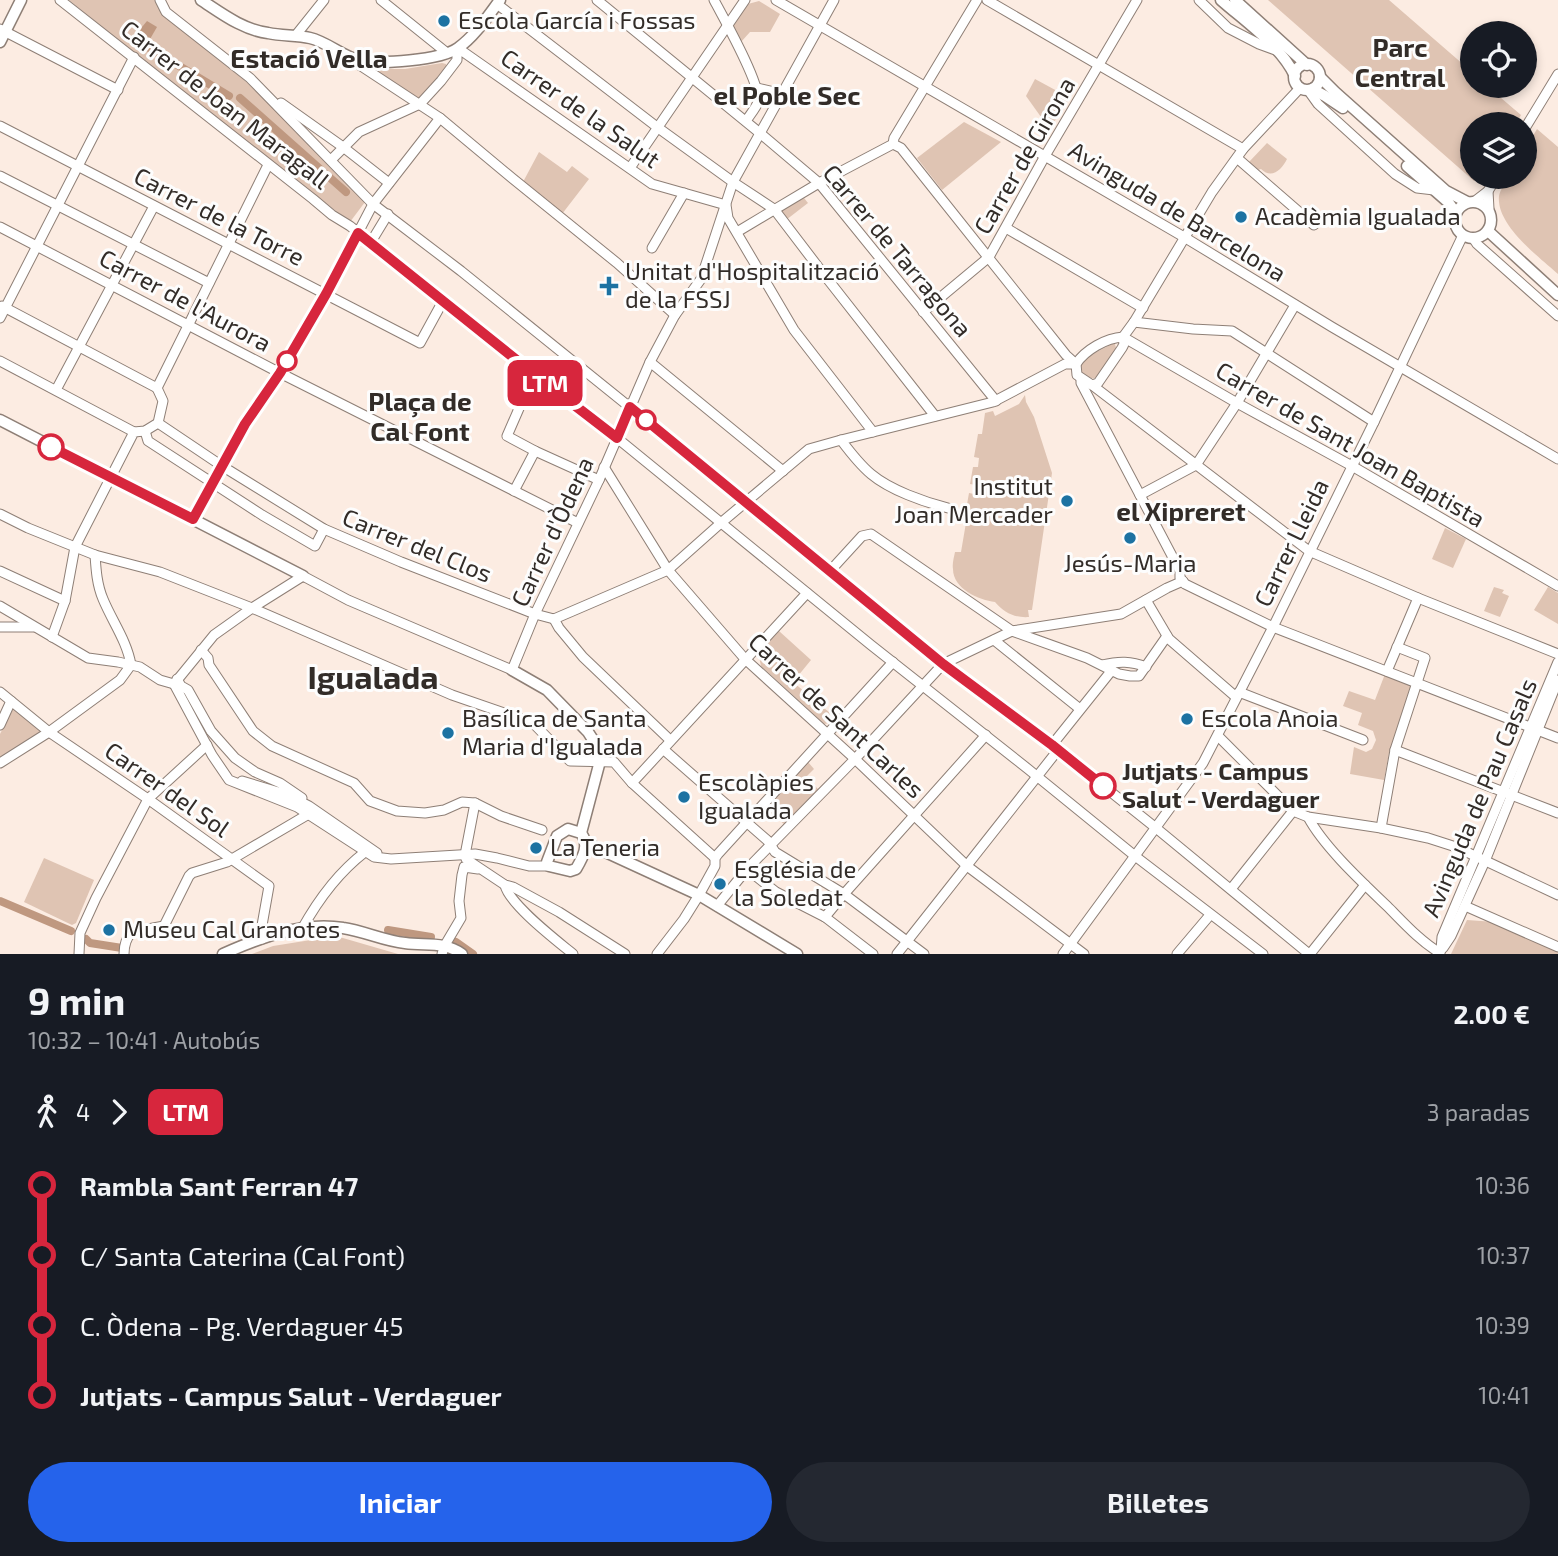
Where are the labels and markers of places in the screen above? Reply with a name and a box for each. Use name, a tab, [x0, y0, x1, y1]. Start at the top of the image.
place label: Escola García i Fossas	[458, 5, 696, 34]
marker: Escola García i Fossas	[436, 13, 452, 29]
place label: Acadèmia Igualada	[1255, 201, 1461, 230]
marker: Acadèmia Igualada	[1233, 209, 1249, 225]
place label: Unitat d'Hospitalització de la FSSJ	[625, 256, 879, 313]
marker: Unitat d'Hospitalització de la FSSJ	[599, 276, 619, 296]
unlabelled marker	[277, 351, 297, 371]
unlabelled marker	[636, 410, 656, 430]
unlabelled marker	[38, 434, 64, 460]
place label: Institut Joan Mercader	[894, 471, 1053, 528]
marker: Institut Joan Mercader	[1059, 493, 1075, 509]
marker: Jesús-Maria	[1122, 530, 1138, 546]
place label: Jesús-Maria	[1064, 548, 1196, 577]
place label: Basílica de Santa Maria d'Igualada	[462, 703, 646, 760]
place label: Escola Anoia	[1201, 703, 1339, 732]
marker: Escola Anoia	[1179, 711, 1195, 727]
marker: Basílica de Santa Maria d'Igualada	[440, 725, 456, 741]
place label: Jutjats - Campus Salut - Verdaguer	[1122, 756, 1320, 813]
place label: Escolàpies Igualada	[698, 767, 814, 824]
marker: Jutjats - Campus Salut - Verdaguer	[1090, 773, 1116, 799]
marker: Escolàpies Igualada	[676, 789, 692, 805]
place label: La Teneria	[550, 832, 660, 861]
marker: La Teneria	[528, 840, 544, 856]
place label: Església de la Soledat	[734, 854, 856, 911]
marker: Església de la Soledat	[712, 876, 728, 892]
place label: Museu Cal Granotes	[123, 914, 340, 943]
marker: Museu Cal Granotes	[101, 922, 117, 938]

